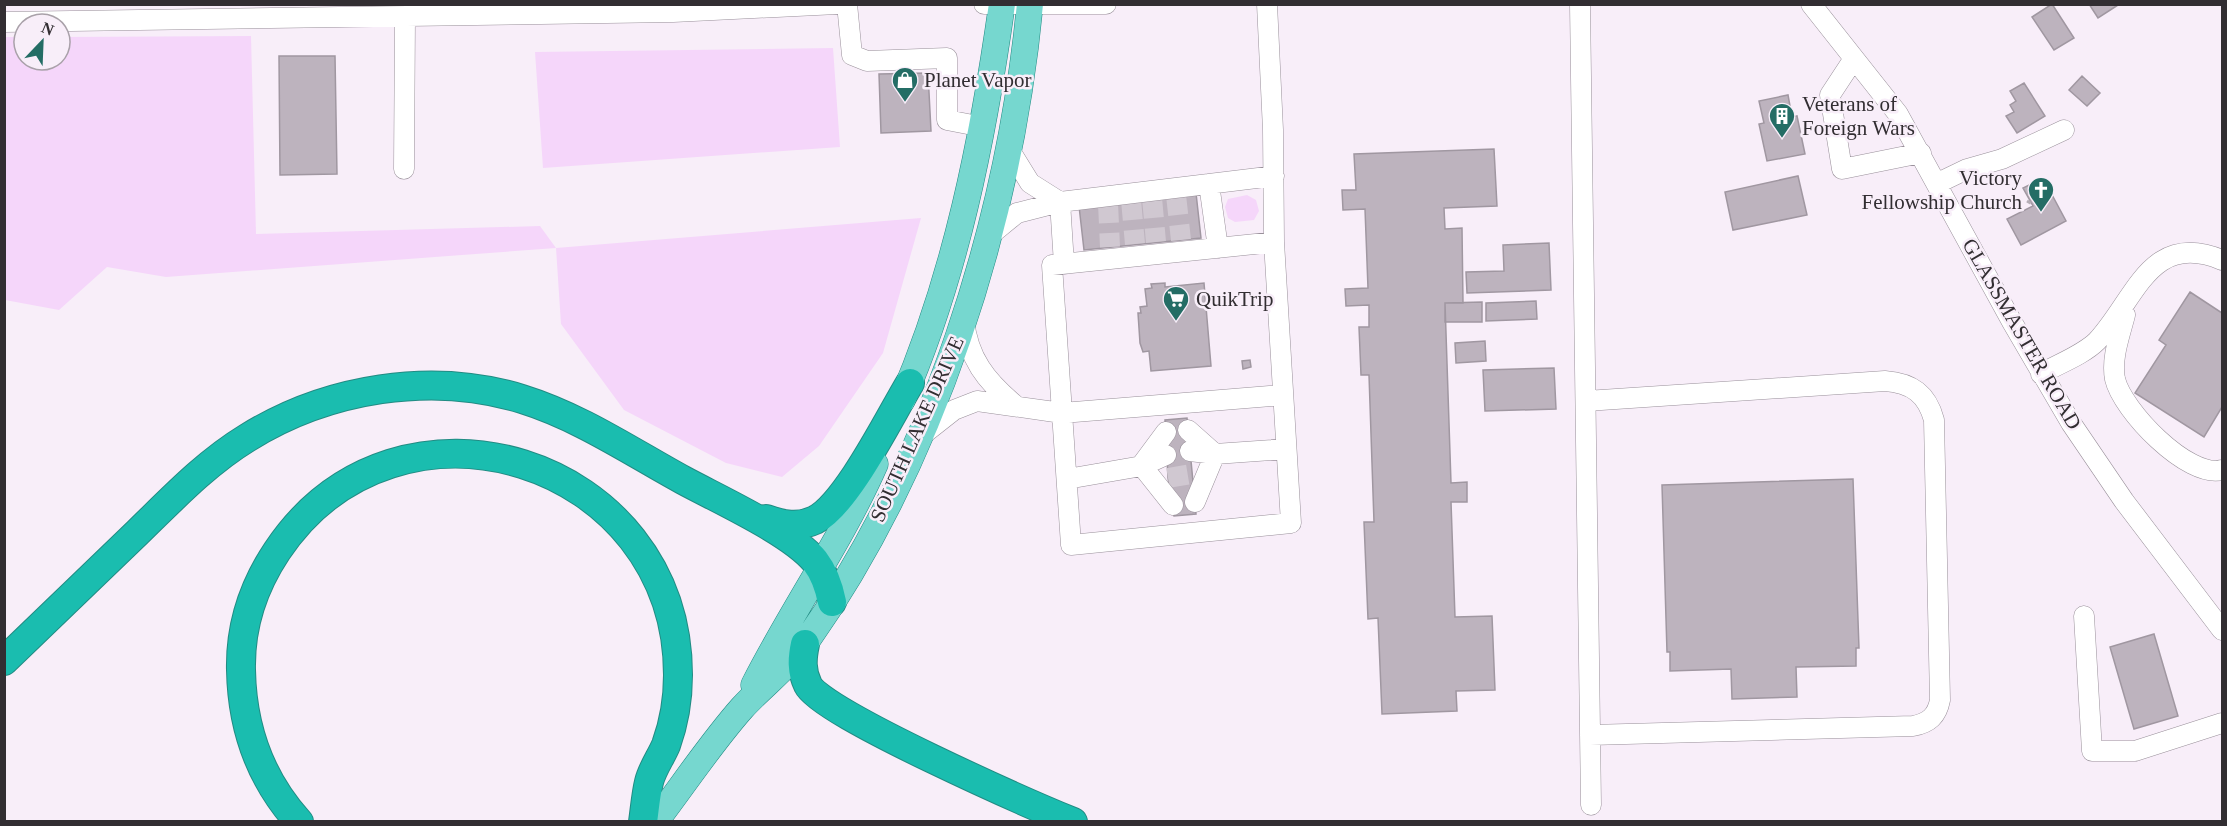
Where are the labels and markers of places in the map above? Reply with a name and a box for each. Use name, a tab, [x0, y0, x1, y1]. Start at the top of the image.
shop icon: Planet Vapor	[890, 65, 920, 103]
place label: Planet Vapor	[924, 68, 1032, 92]
place label: Veterans of Foreign Wars	[1802, 92, 1915, 140]
building icon: Veterans of Foreign Wars	[1767, 101, 1797, 139]
place label: Victory Fellowship Church	[1862, 166, 2022, 214]
church icon: Victory Fellowship Church	[2026, 175, 2056, 213]
supermarket icon: QuikTrip	[1161, 284, 1191, 322]
place label: QuikTrip	[1196, 287, 1273, 311]

